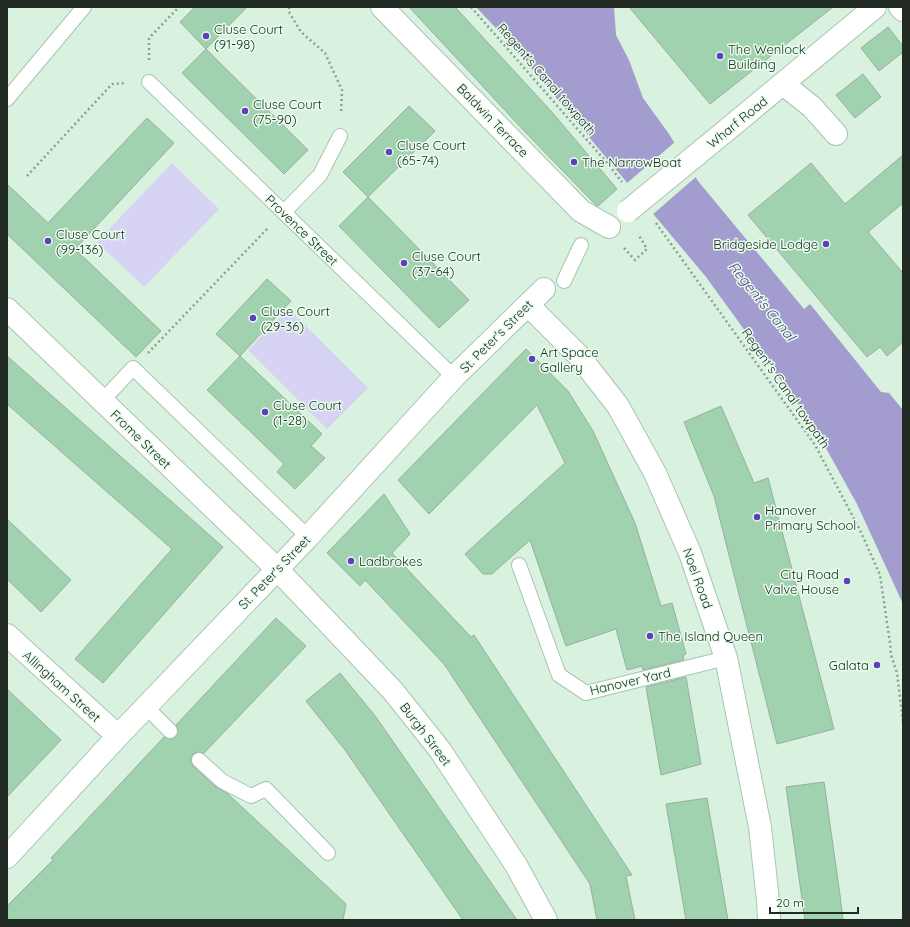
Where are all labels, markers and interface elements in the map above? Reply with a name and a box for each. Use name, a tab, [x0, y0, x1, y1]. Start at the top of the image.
street label: Regent's Canal towpath	[494, 20, 600, 138]
place label: Cluse Court (91-98)	[214, 21, 283, 52]
marker: Cluse Court (91-98)	[201, 31, 211, 41]
place label: The Wenlock Building	[728, 41, 806, 72]
marker: The Wenlock Building	[715, 51, 725, 61]
street label: Baldwin Terrace	[454, 80, 532, 160]
street label: Wharf Road	[703, 93, 771, 151]
place label: Cluse Court (75-90)	[253, 96, 322, 127]
marker: Cluse Court (75-90)	[240, 106, 250, 116]
place label: Cluse Court (65-74)	[397, 137, 466, 168]
marker: Cluse Court (65-74)	[384, 147, 394, 157]
place label: The NarrowBoat	[582, 154, 681, 170]
marker: The NarrowBoat	[569, 157, 579, 167]
street label: Provence Street	[262, 191, 342, 269]
place label: Cluse Court (99-136)	[56, 226, 125, 257]
marker: Cluse Court (99-136)	[43, 236, 53, 246]
place label: Bridgeside Lodge	[713, 236, 818, 252]
marker: Bridgeside Lodge	[821, 239, 831, 249]
place label: Cluse Court (37-64)	[412, 248, 481, 279]
marker: Cluse Court (37-64)	[399, 258, 409, 268]
water label: Regent's Canal	[725, 258, 801, 346]
street label: St. Peter's Street	[456, 296, 536, 376]
place label: Cluse Court (29-36)	[261, 303, 330, 334]
marker: Cluse Court (29-36)	[248, 313, 258, 323]
street label: Regent's Canal towpath	[738, 325, 834, 451]
place label: Art Space Gallery	[540, 344, 599, 375]
marker: Art Space Gallery	[527, 354, 537, 364]
place label: Cluse Court (1-28)	[273, 397, 342, 428]
street label: Frome Street	[107, 406, 175, 472]
marker: Cluse Court (1-28)	[260, 407, 270, 417]
place label: Hanover Primary School	[765, 502, 856, 533]
marker: Hanover Primary School	[752, 512, 762, 522]
street label: St. Peter's Street	[235, 532, 313, 612]
street label: Noel Road	[680, 545, 716, 611]
place label: Ladbrokes	[359, 553, 422, 569]
marker: Ladbrokes	[346, 556, 356, 566]
place label: City Road Valve House	[764, 566, 839, 597]
marker: City Road Valve House	[842, 576, 852, 586]
place label: The Island Queen	[658, 628, 763, 644]
marker: The Island Queen	[645, 631, 655, 641]
street label: Allingham Street	[20, 647, 104, 725]
place label: Galata	[829, 657, 869, 673]
marker: Galata	[872, 660, 882, 670]
street label: Hanover Yard	[588, 664, 672, 698]
street label: Burgh Street	[397, 699, 455, 769]
scale bar	[770, 889, 858, 915]
text: 20 m	[776, 895, 804, 910]

